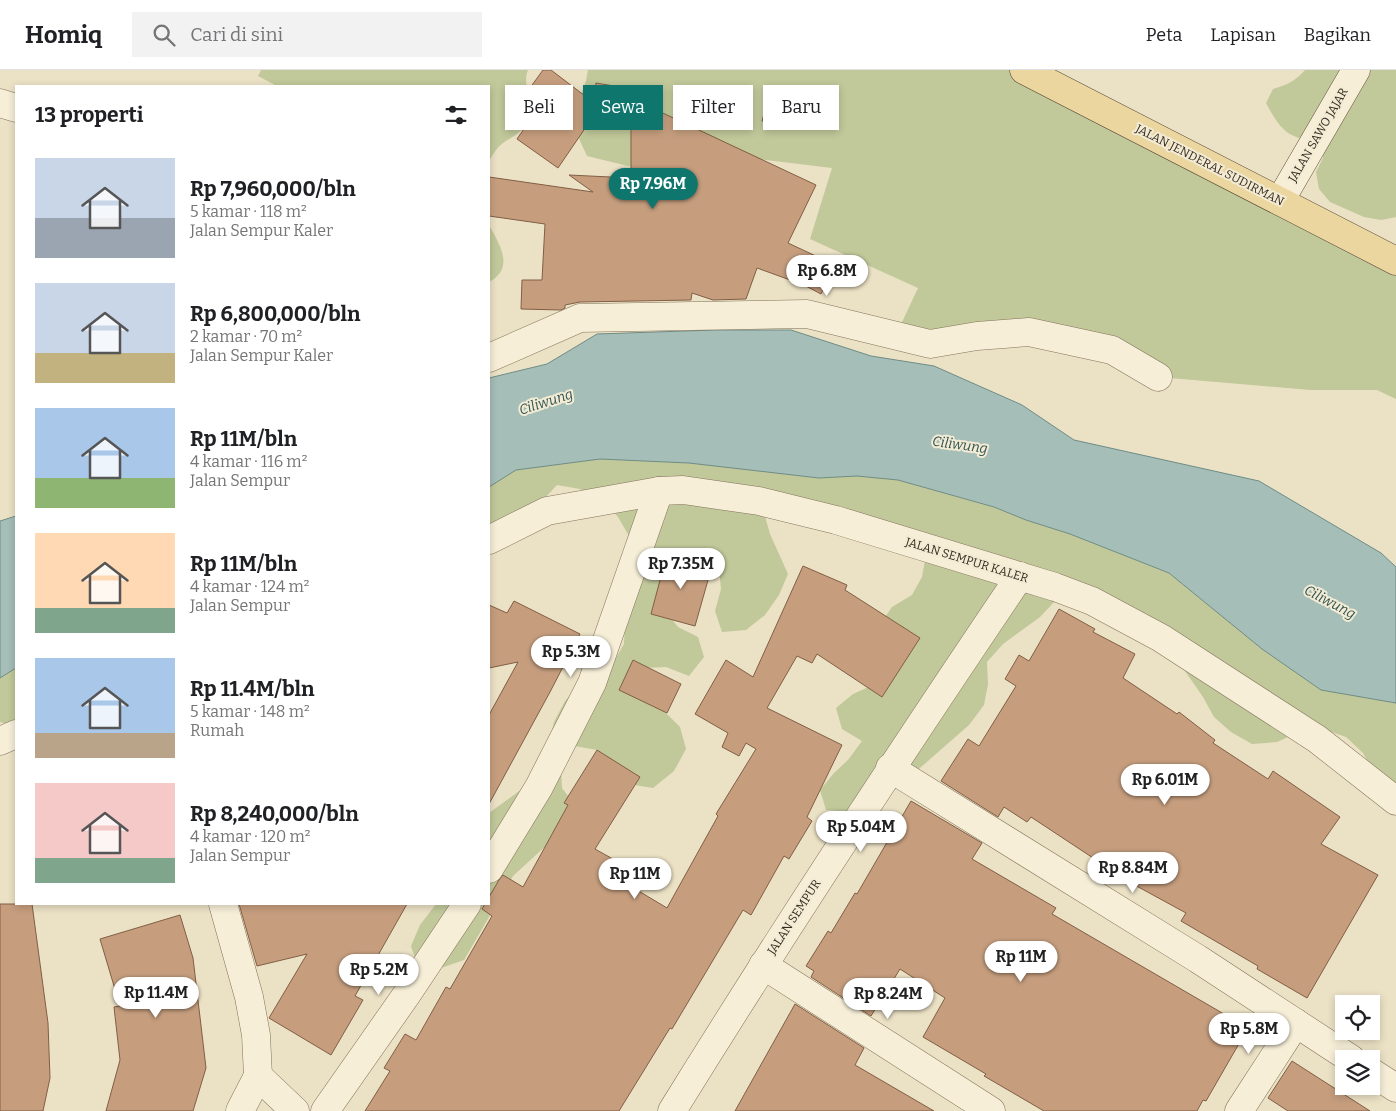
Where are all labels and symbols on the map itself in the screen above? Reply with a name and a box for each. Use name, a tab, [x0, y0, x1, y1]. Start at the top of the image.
street label: JALAN SAWO JAJAR	[1285, 85, 1351, 185]
street label: JALAN JENDERAL SUDIRMAN	[1133, 121, 1287, 209]
pin: Rp 7.96M	[601, 168, 705, 210]
pin: Rp 6.8M	[781, 254, 873, 297]
water label: Ciliwung	[517, 385, 575, 419]
water label: Ciliwung	[931, 433, 989, 457]
street label: JALAN SEMPUR KALER	[903, 534, 1030, 585]
pin: Rp 7.35M	[629, 548, 733, 590]
water label: Ciliwung	[1301, 581, 1359, 623]
pin: Rp 5.3M	[525, 636, 617, 678]
pin: Rp 6.01M	[1113, 764, 1217, 806]
pin: Rp 5.04M	[809, 810, 913, 853]
pin: Rp 8.84M	[1081, 852, 1185, 894]
pin: Rp 11M	[594, 858, 676, 900]
street label: JALAN SEMPUR	[764, 877, 824, 958]
pin: Rp 11M	[980, 940, 1062, 983]
pin: Rp 5.2M	[333, 954, 425, 996]
pin: Rp 11.4M	[104, 976, 208, 1019]
pin: Rp 8.24M	[836, 978, 940, 1020]
pin: Rp 5.8M	[1203, 1012, 1295, 1055]

